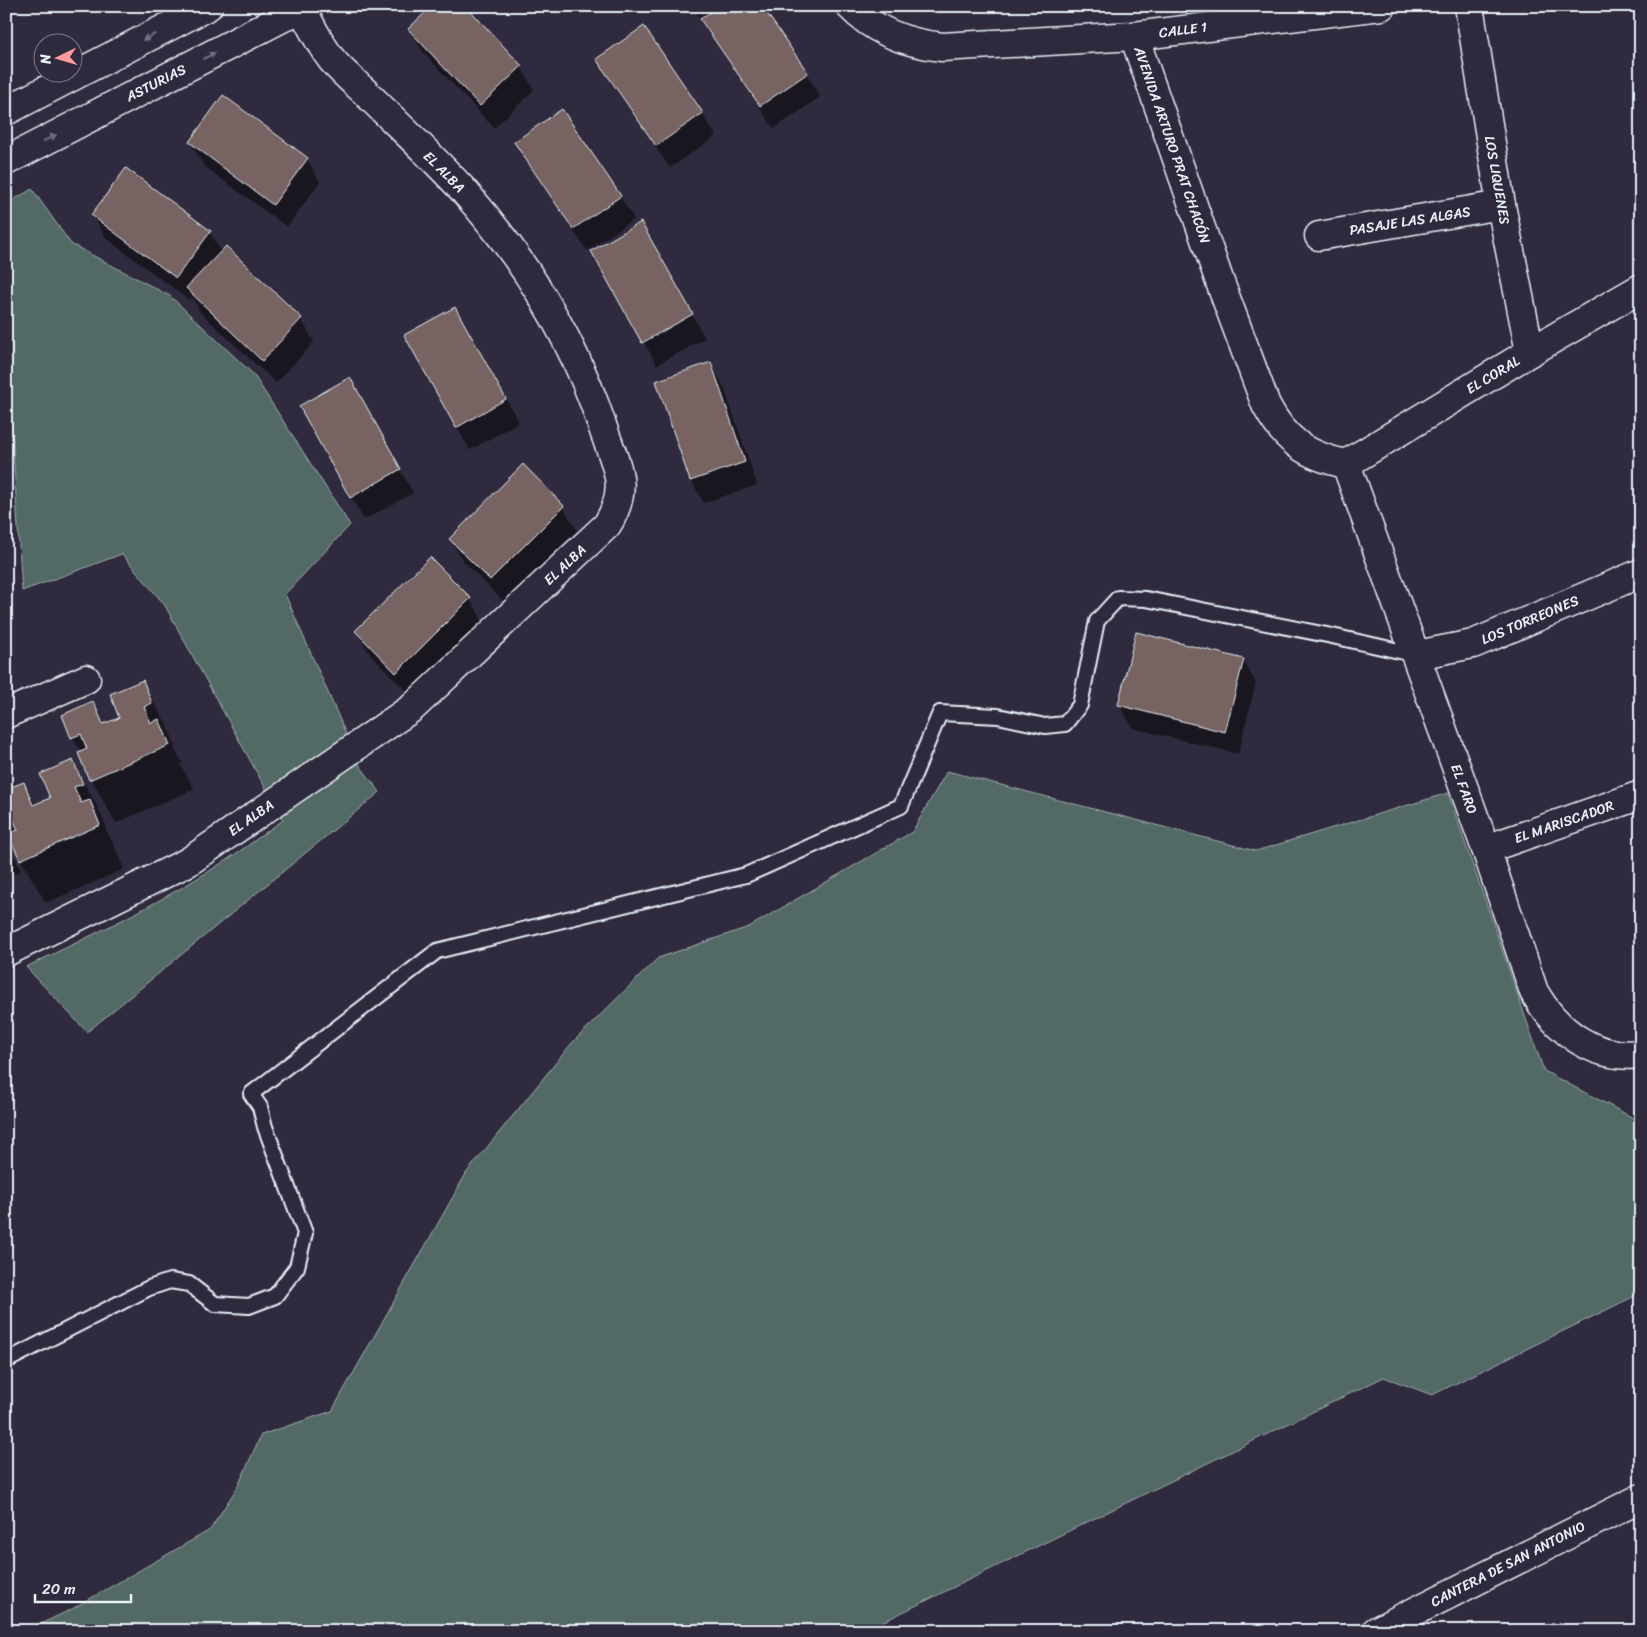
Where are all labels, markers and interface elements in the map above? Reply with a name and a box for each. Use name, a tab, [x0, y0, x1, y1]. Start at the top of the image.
street label: CALLE 1	[1158, 15, 1208, 45]
north arrow	[32, 32, 82, 82]
one-way arrow	[142, 33, 157, 41]
street label: AVENIDA ARTURO PRAT CHACÓN	[1126, 42, 1218, 247]
one-way arrow	[202, 52, 217, 60]
text: N	[33, 53, 59, 66]
street label: ASTURIAS	[120, 57, 191, 109]
one-way arrow	[42, 134, 57, 142]
street label: LOS LIQUENES	[1477, 134, 1517, 227]
street label: EL ALBA	[417, 145, 471, 199]
street label: PASAJE LAS ALGAS	[1348, 199, 1473, 243]
street label: EL CORAL	[1461, 349, 1525, 401]
street label: EL ALBA	[538, 538, 592, 592]
street label: LOS TORREONES	[1477, 588, 1583, 652]
street label: EL FARO	[1443, 760, 1485, 818]
street label: EL ALBA	[223, 793, 279, 843]
street label: EL MARISCADOR	[1511, 793, 1618, 851]
street label: CANTERA DE SAN ANTONIO	[1426, 1514, 1590, 1614]
scale bar	[35, 1572, 131, 1604]
text: 20 m	[42, 1576, 76, 1602]

